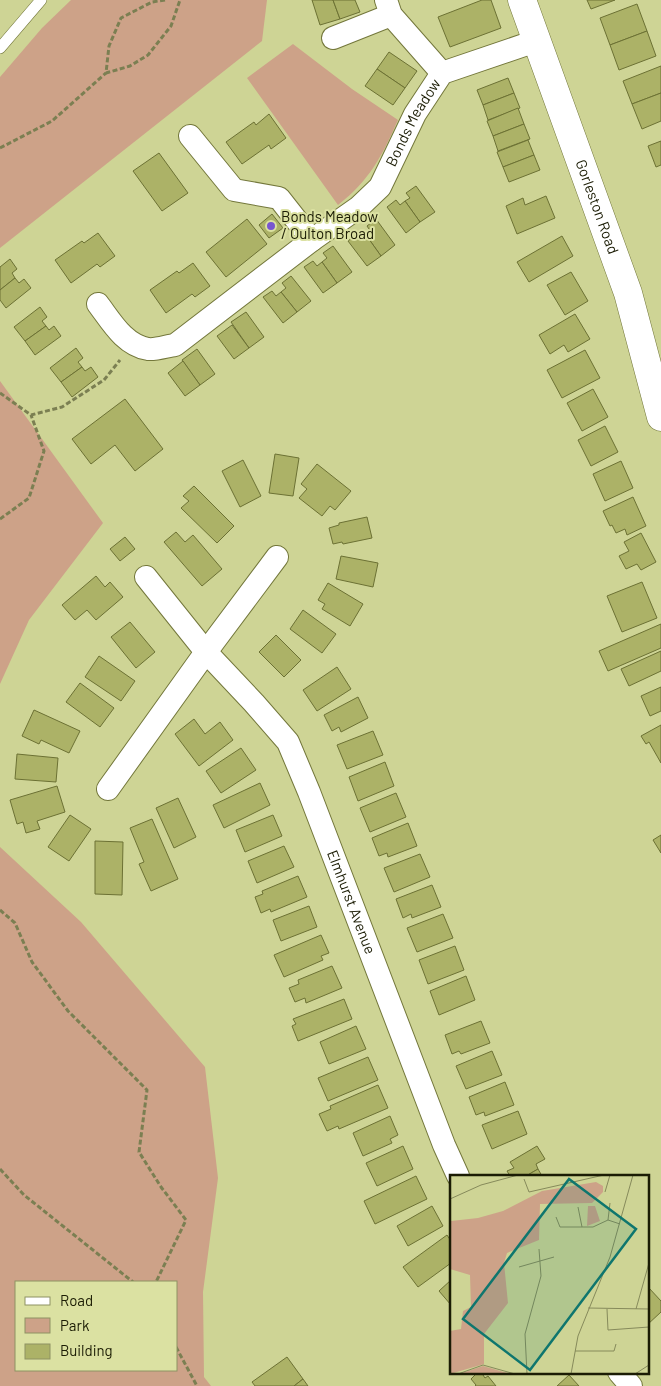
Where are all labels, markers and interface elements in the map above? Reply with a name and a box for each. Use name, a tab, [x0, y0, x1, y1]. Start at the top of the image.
street label: Bonds Meadow	[381, 75, 444, 169]
street label: Gorleston Road	[572, 157, 623, 256]
place label: Bonds Meadow / Oulton Broad	[281, 207, 378, 242]
marker: Bonds Meadow / Oulton Broad	[265, 220, 277, 232]
street label: Elmhurst Avenue	[324, 847, 380, 956]
inset map	[450, 1175, 648, 1374]
legend	[15, 1281, 178, 1371]
text: Road	[60, 1291, 93, 1309]
text: Park	[60, 1316, 90, 1334]
text: Building	[60, 1341, 113, 1359]

